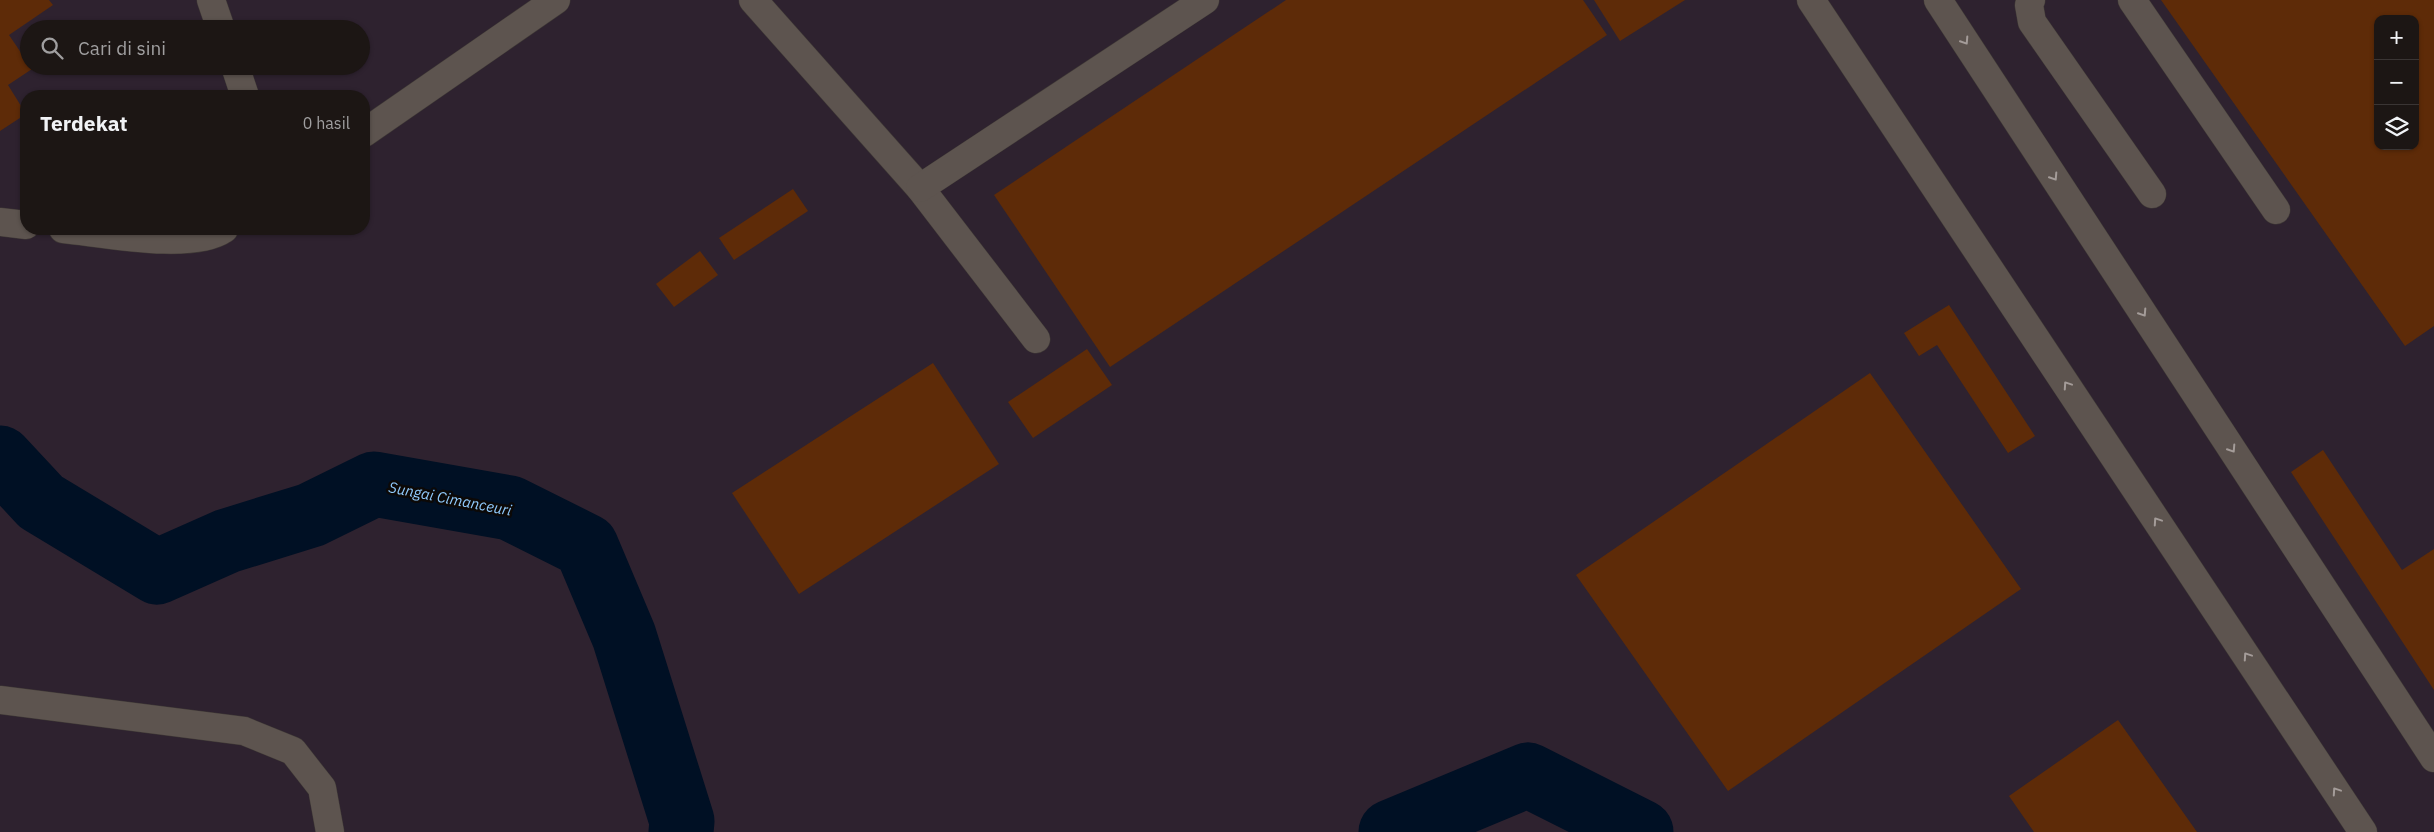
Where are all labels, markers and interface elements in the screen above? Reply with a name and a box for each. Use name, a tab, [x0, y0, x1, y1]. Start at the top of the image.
map controls	[2374, 15, 2419, 150]
button: +	[2374, 15, 2419, 60]
search box	[20, 20, 370, 75]
icon: search	[38, 34, 66, 62]
one-way arrow	[1959, 35, 1968, 44]
text: Cari di sini	[78, 36, 166, 60]
button: −	[2374, 60, 2419, 105]
button: layers	[2374, 105, 2419, 150]
text: Terdekat	[40, 109, 128, 137]
text: 0 hasil	[303, 113, 350, 133]
one-way arrow	[2048, 171, 2057, 181]
one-way arrow	[2137, 307, 2146, 317]
one-way arrow	[2064, 381, 2073, 391]
one-way arrow	[2225, 444, 2235, 453]
water label: Sungai Cimanceuri	[387, 477, 513, 520]
one-way arrow	[2154, 517, 2163, 526]
one-way arrow	[2243, 652, 2253, 661]
one-way arrow	[2333, 788, 2343, 797]

